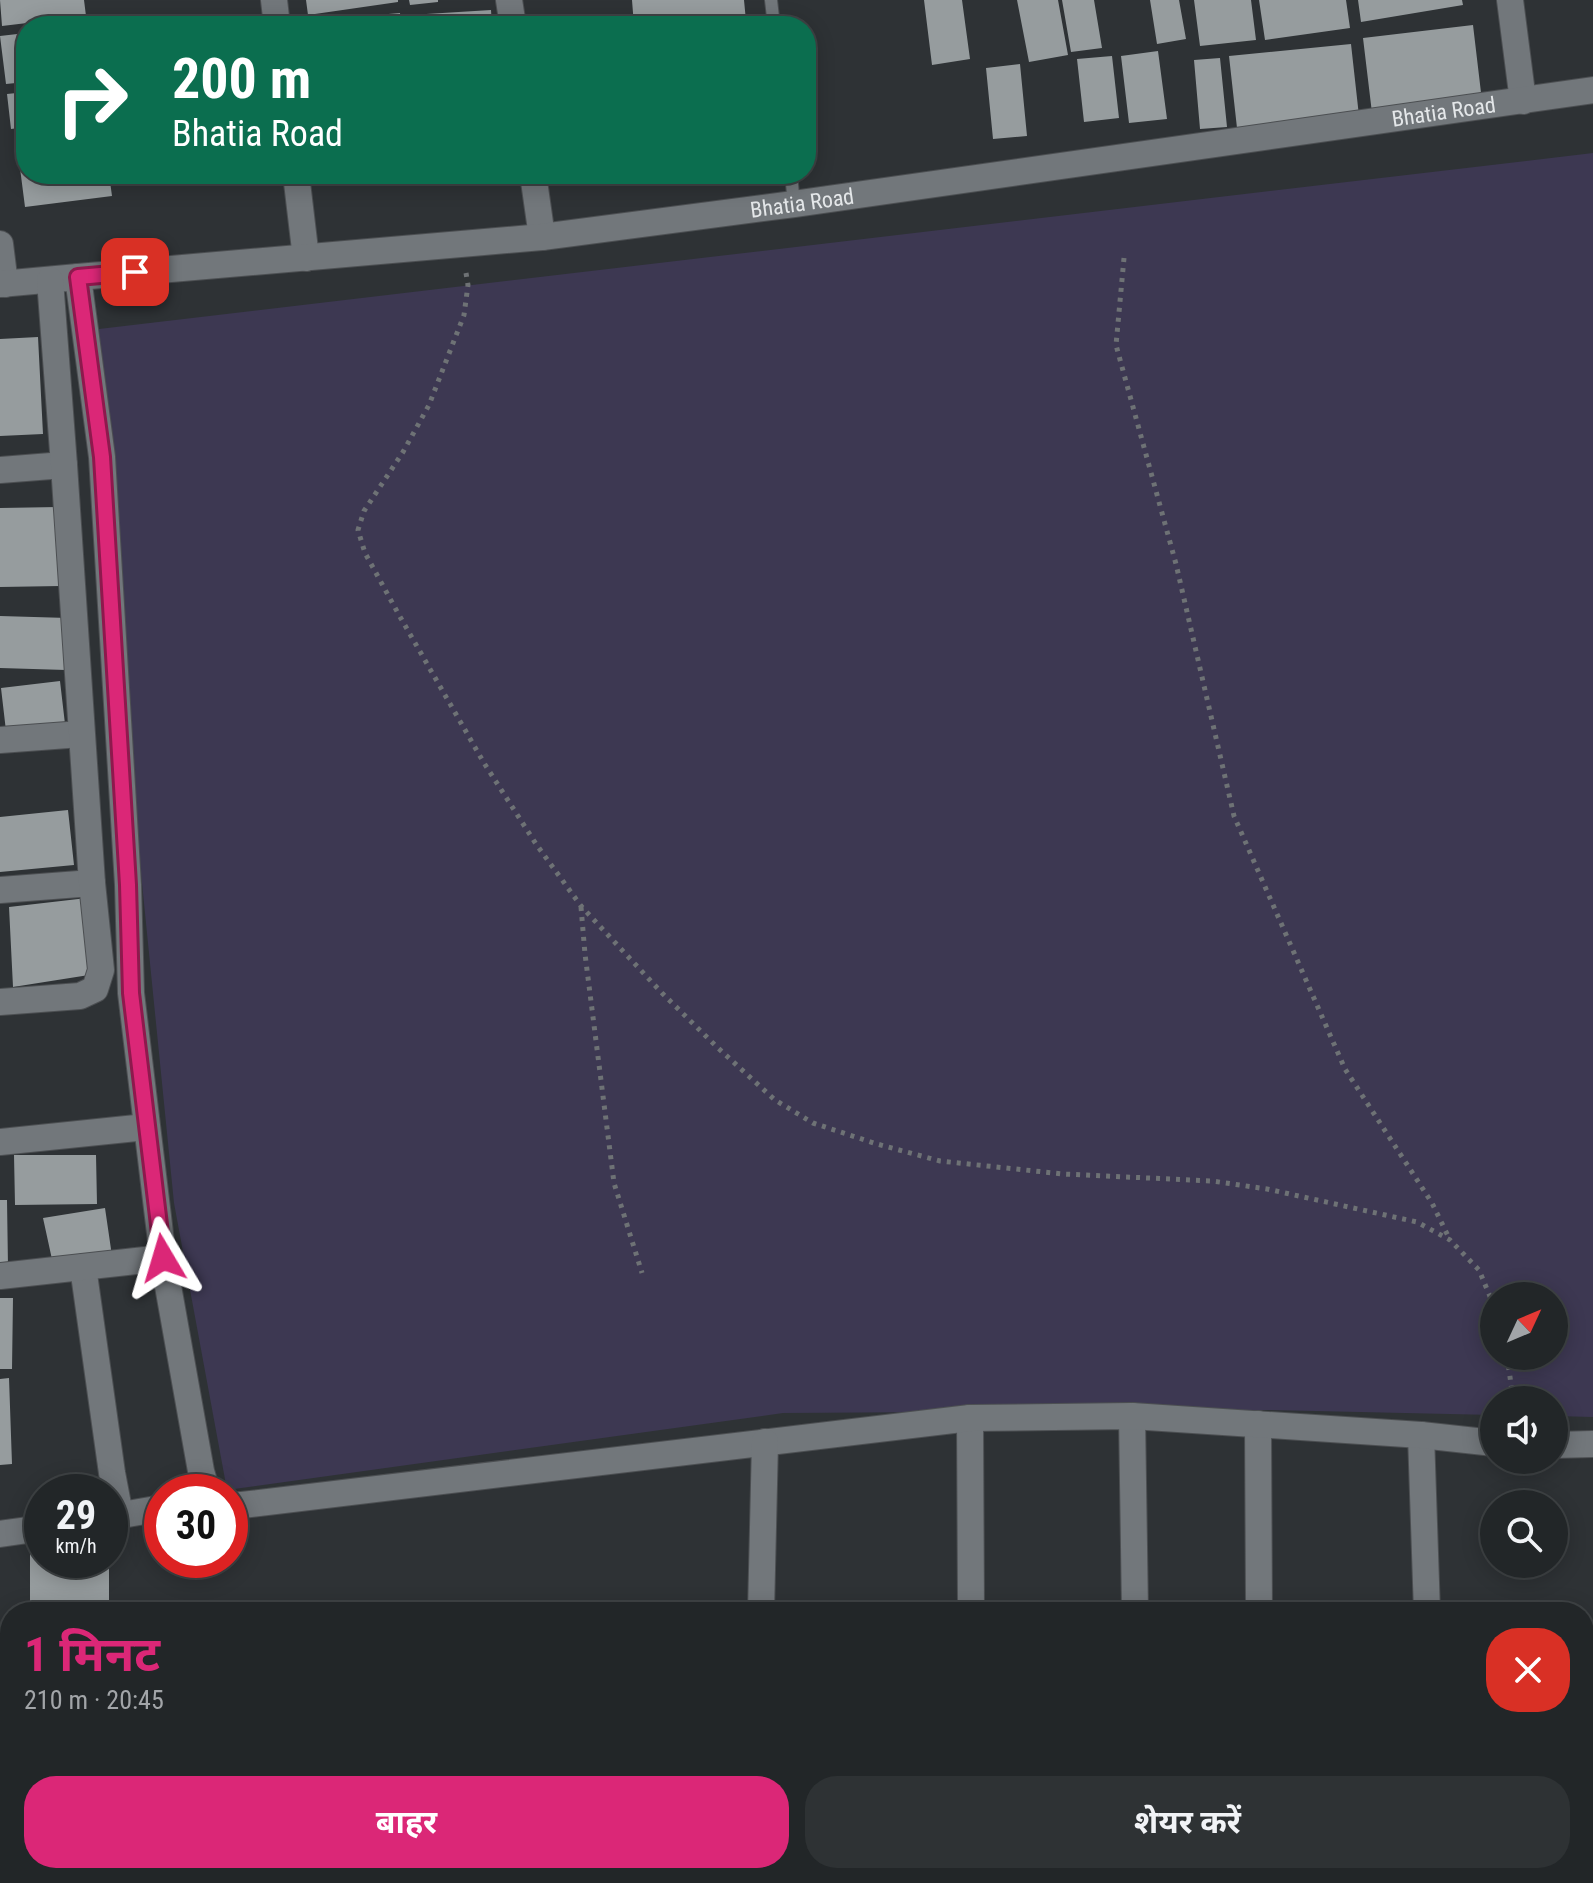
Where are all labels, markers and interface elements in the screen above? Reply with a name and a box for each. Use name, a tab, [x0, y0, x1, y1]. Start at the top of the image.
text: 200 m	[172, 46, 311, 112]
icon: right	[40, 48, 144, 152]
street label: Bhatia Road	[1390, 92, 1497, 131]
text: Bhatia Road	[172, 113, 343, 155]
street label: Bhatia Road	[749, 183, 856, 222]
pin	[101, 238, 169, 306]
icon: arrive	[113, 250, 157, 294]
position arrow	[121, 1216, 205, 1300]
north arrow	[1480, 1282, 1568, 1370]
map controls	[1480, 1282, 1568, 1578]
button: sound	[1480, 1386, 1568, 1474]
speed limit sign: 30	[144, 1474, 248, 1578]
button: search	[1480, 1490, 1568, 1578]
text: 29	[56, 1492, 96, 1539]
text: km/h	[55, 1534, 97, 1558]
text: 1 मिनट	[24, 1626, 160, 1683]
button: close	[1486, 1628, 1570, 1712]
text: 210 m · 20:45	[24, 1685, 164, 1715]
button: बाहर	[24, 1776, 789, 1868]
button: शेयर करें	[805, 1776, 1570, 1868]

